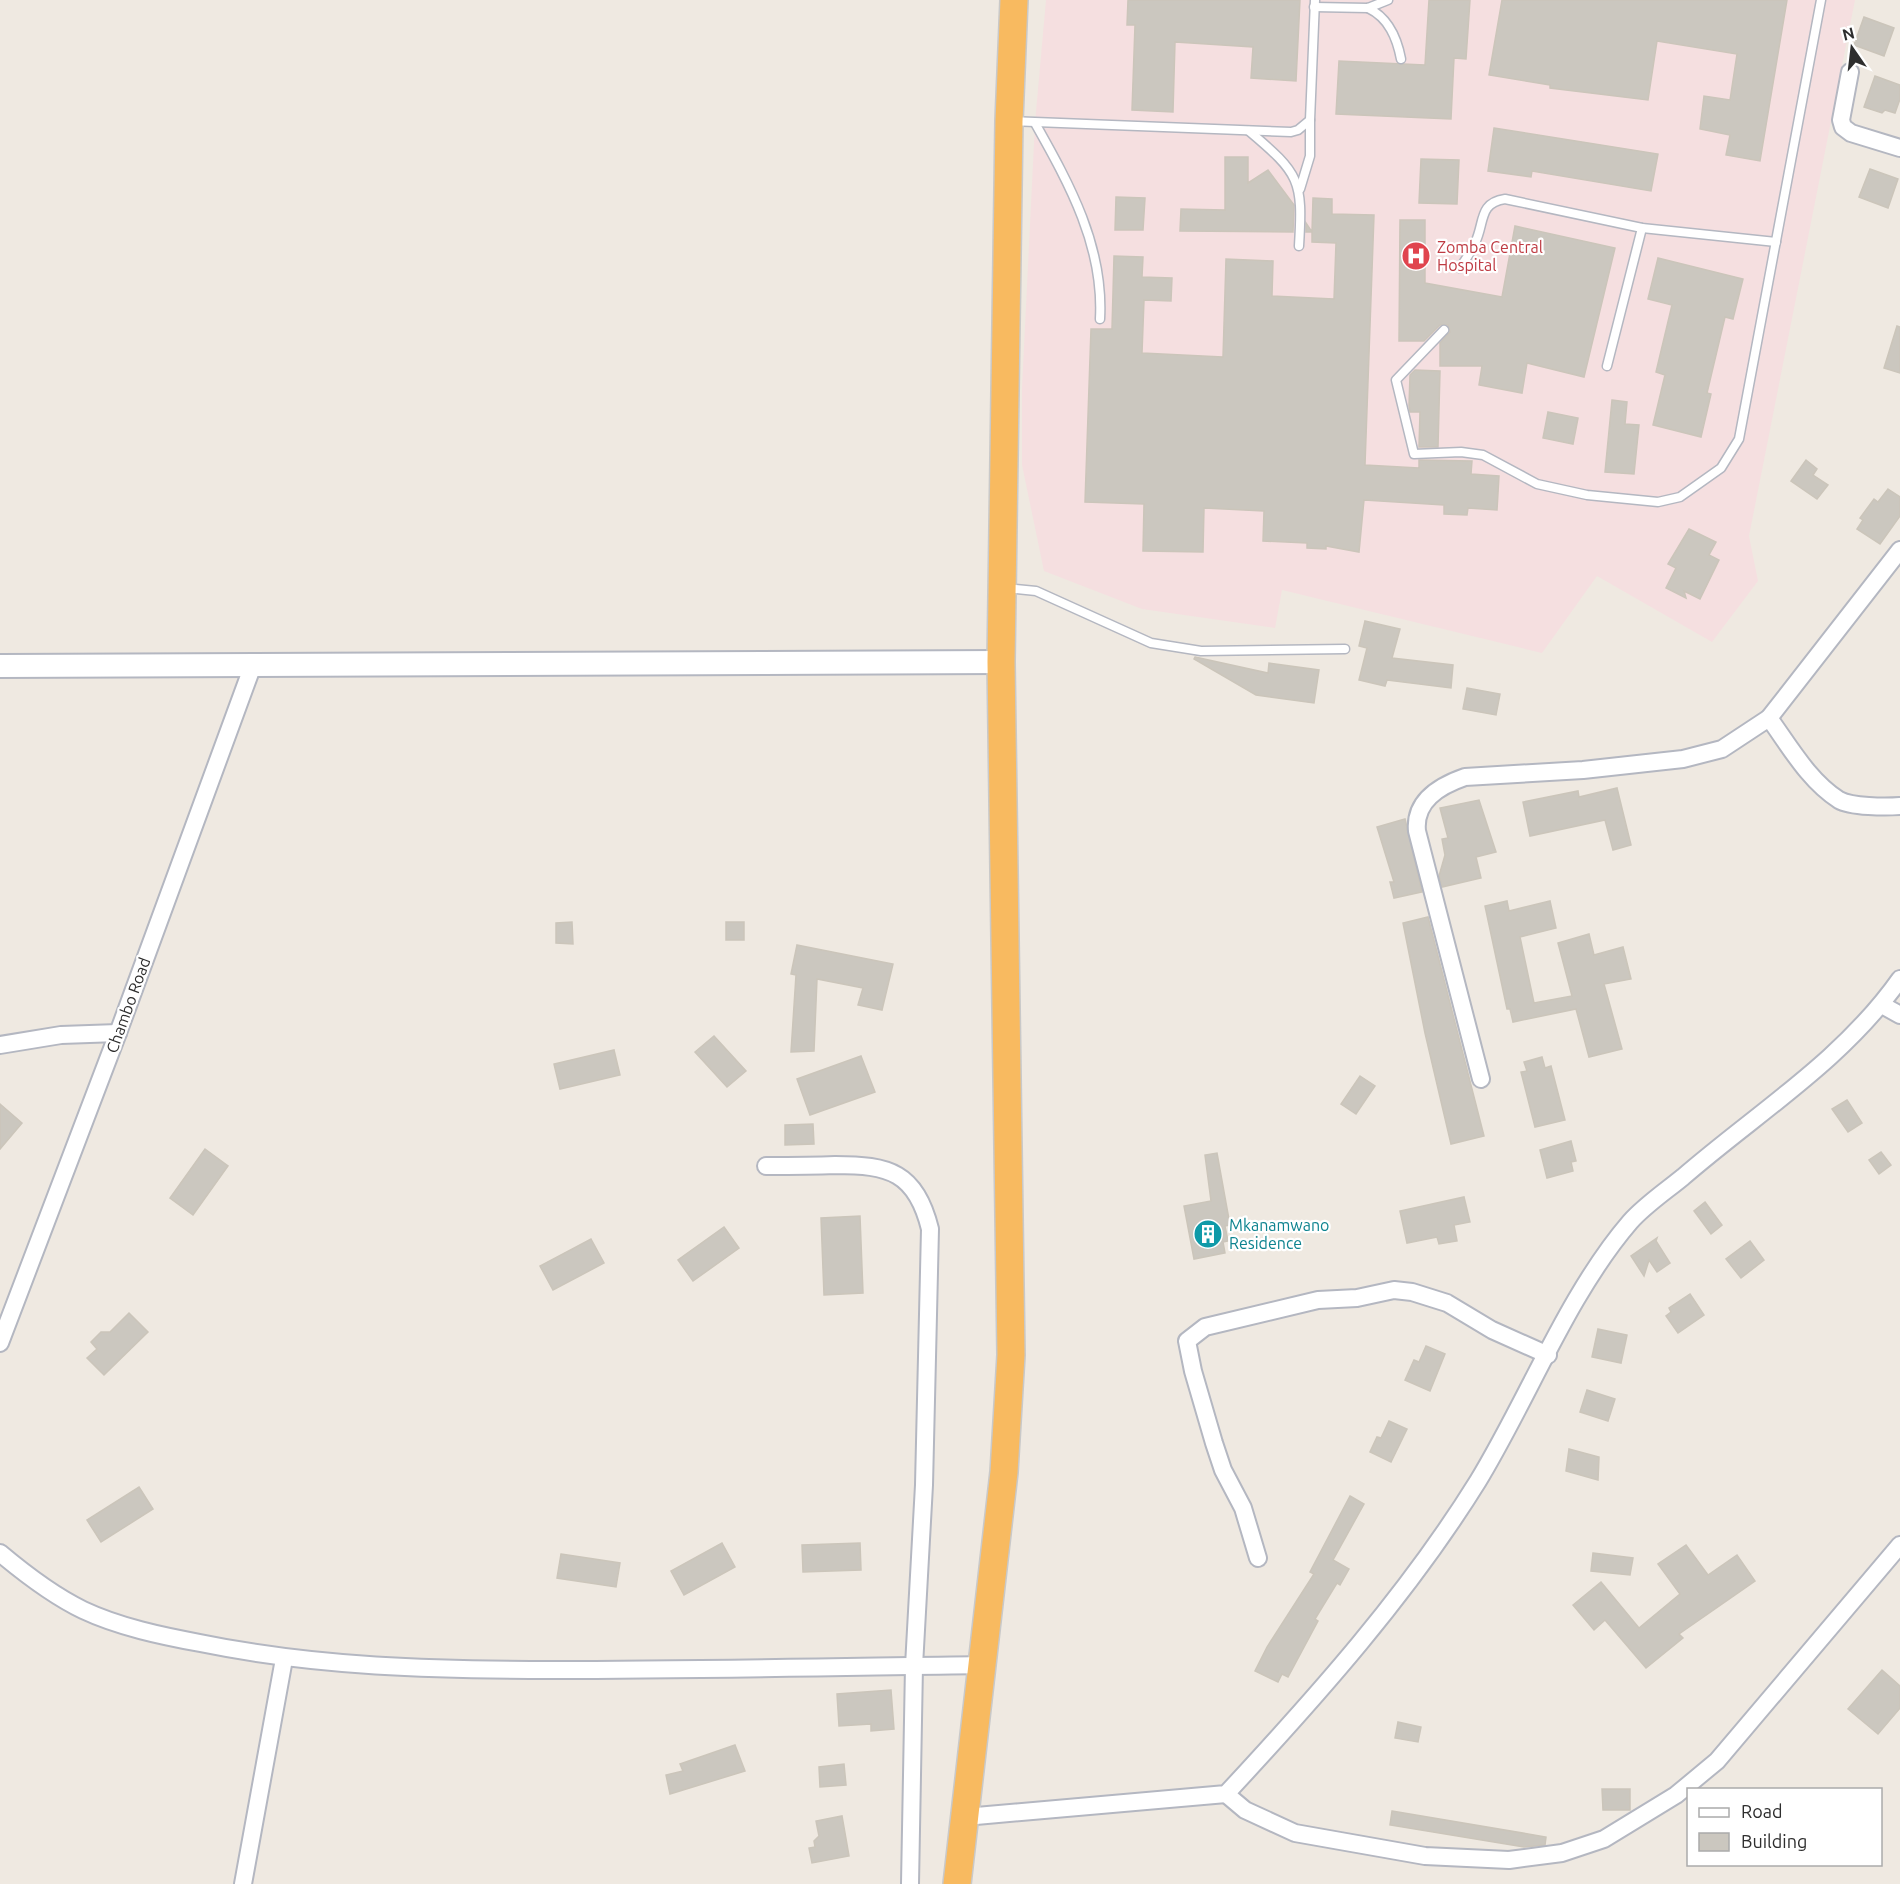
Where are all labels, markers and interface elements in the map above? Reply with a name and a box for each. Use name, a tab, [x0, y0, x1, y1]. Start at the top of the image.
north arrow	[1822, 18, 1882, 78]
text: N	[1840, 23, 1856, 44]
place label: Zomba Central Hospital	[1437, 238, 1543, 274]
hospital icon: Zomba Central Hospital	[1400, 240, 1432, 272]
street label: Chambo Road	[102, 955, 154, 1055]
place label: Mkanamwano Residence	[1229, 1216, 1329, 1252]
building icon: Mkanamwano Residence	[1192, 1218, 1224, 1250]
legend	[1687, 1788, 1882, 1866]
text: Road	[1741, 1801, 1783, 1821]
text: Building	[1741, 1831, 1807, 1851]

